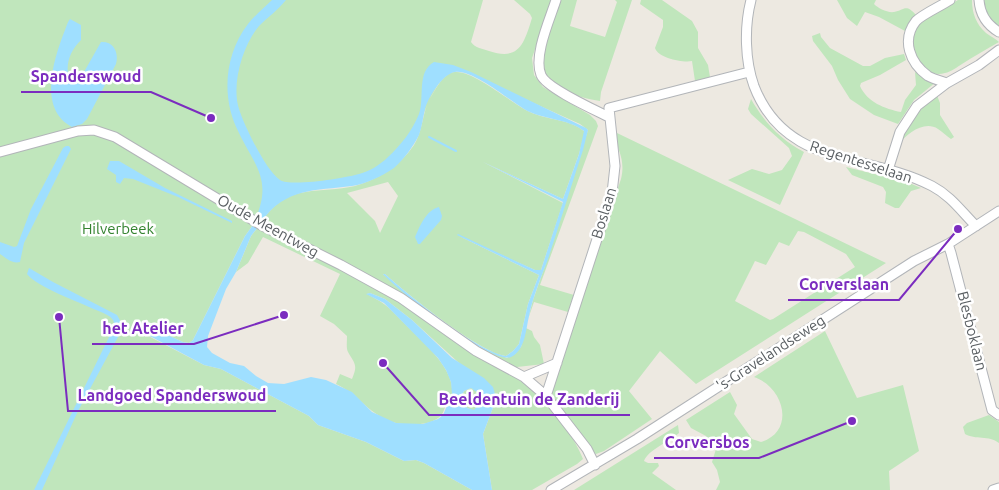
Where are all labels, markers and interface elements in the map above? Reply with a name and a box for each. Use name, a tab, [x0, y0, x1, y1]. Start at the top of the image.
callout: Spanderswoud	[21, 61, 151, 92]
text: Spanderswoud	[31, 67, 141, 85]
street label: Regentesselaan	[808, 137, 914, 186]
street label: Boslaan	[588, 185, 619, 241]
street label: Oude Meentweg	[215, 191, 322, 260]
park label: Hilverbeek	[82, 220, 155, 237]
callout: Corverslaan	[788, 269, 899, 300]
text: Corverslaan	[799, 275, 889, 293]
street label: Blesboklaan	[954, 289, 991, 372]
street label: 's-Gravelandseweg	[713, 311, 828, 394]
callout: het Atelier	[92, 313, 194, 344]
text: het Atelier	[102, 319, 184, 337]
callout: Landgoed Spanderswoud	[68, 380, 276, 411]
callout: Beeldentuin de Zanderij	[429, 384, 630, 415]
text: Landgoed Spanderswoud	[78, 386, 266, 404]
text: Beeldentuin de Zanderij	[439, 390, 619, 408]
callout: Corversbos	[654, 427, 759, 458]
text: Corversbos	[664, 433, 750, 451]

